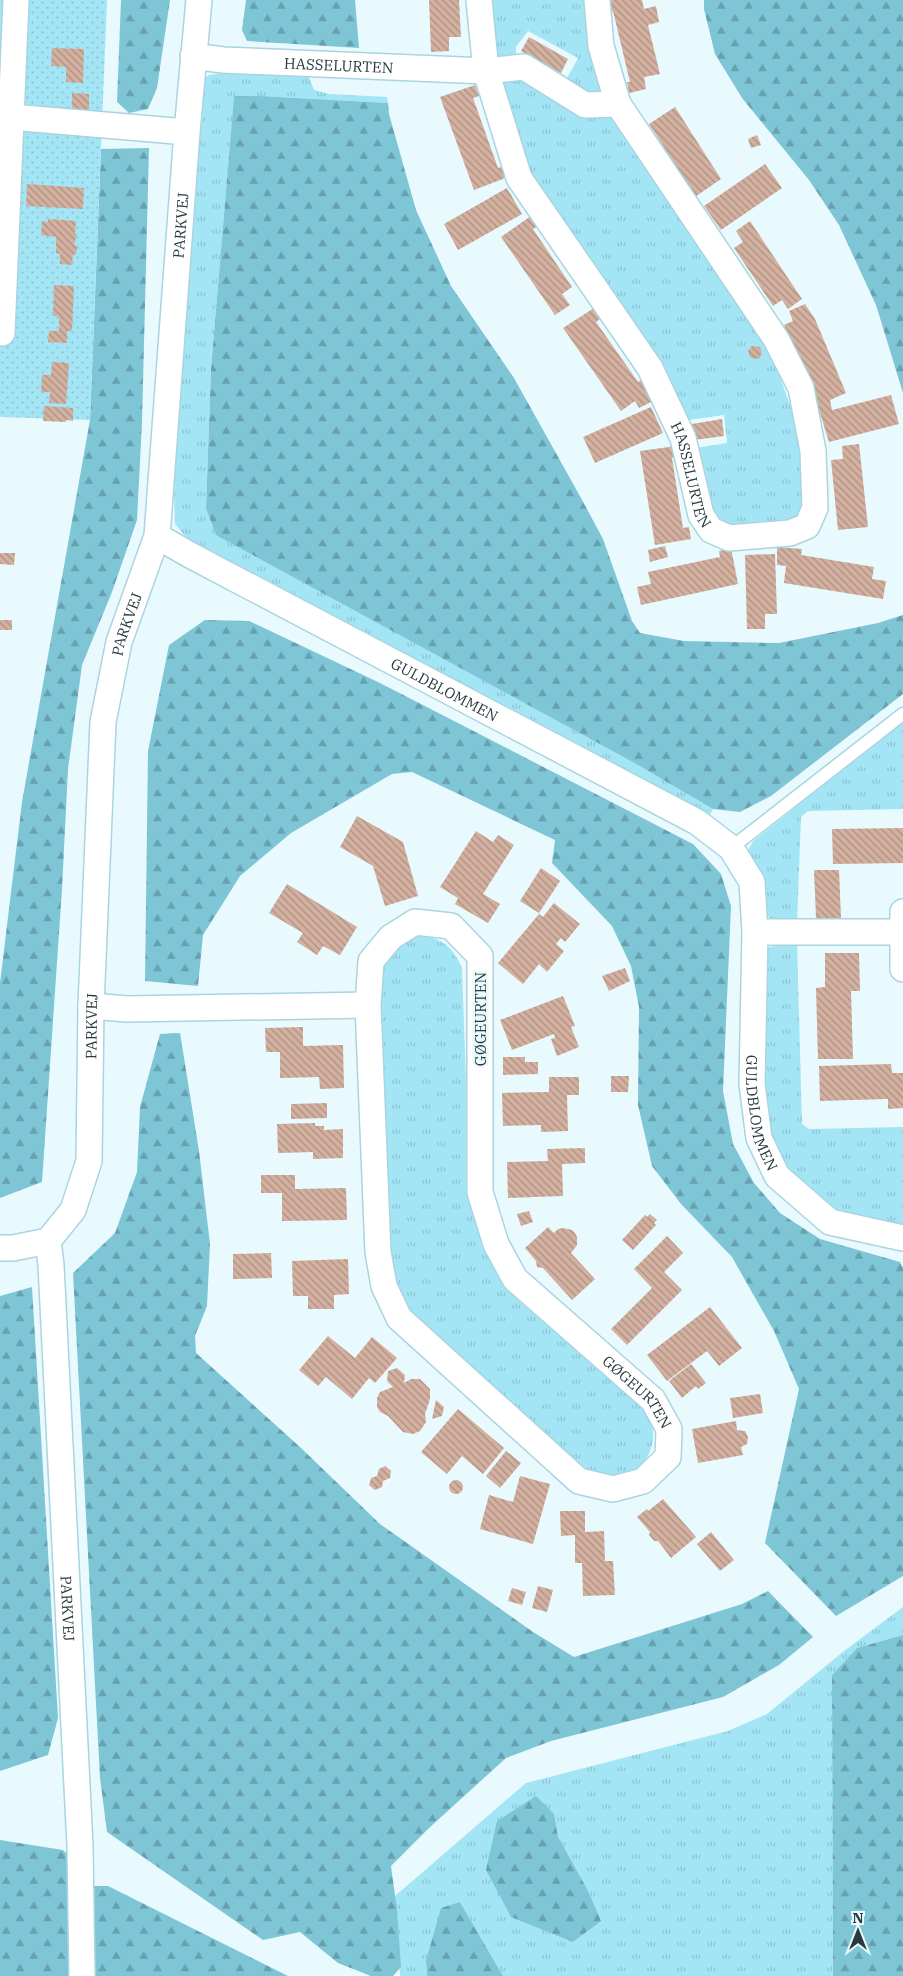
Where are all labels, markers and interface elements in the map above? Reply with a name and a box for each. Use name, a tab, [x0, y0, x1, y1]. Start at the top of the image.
street label: HASSELURTEN	[284, 53, 394, 77]
street label: PARKVEJ	[168, 192, 192, 259]
street label: HASSELURTEN	[667, 418, 716, 531]
street label: PARKVEJ	[107, 590, 146, 658]
street label: GULDBLOMMEN	[388, 653, 502, 725]
street label: GØGEURTEN	[471, 972, 490, 1066]
street label: PARKVEJ	[81, 993, 101, 1059]
street label: GULDBLOMMEN	[742, 1055, 782, 1173]
street label: GØGEURTEN	[599, 1351, 676, 1431]
street label: PARKVEJ	[57, 1575, 79, 1642]
north arrow	[833, 1906, 883, 1956]
text: N	[852, 1909, 864, 1927]

